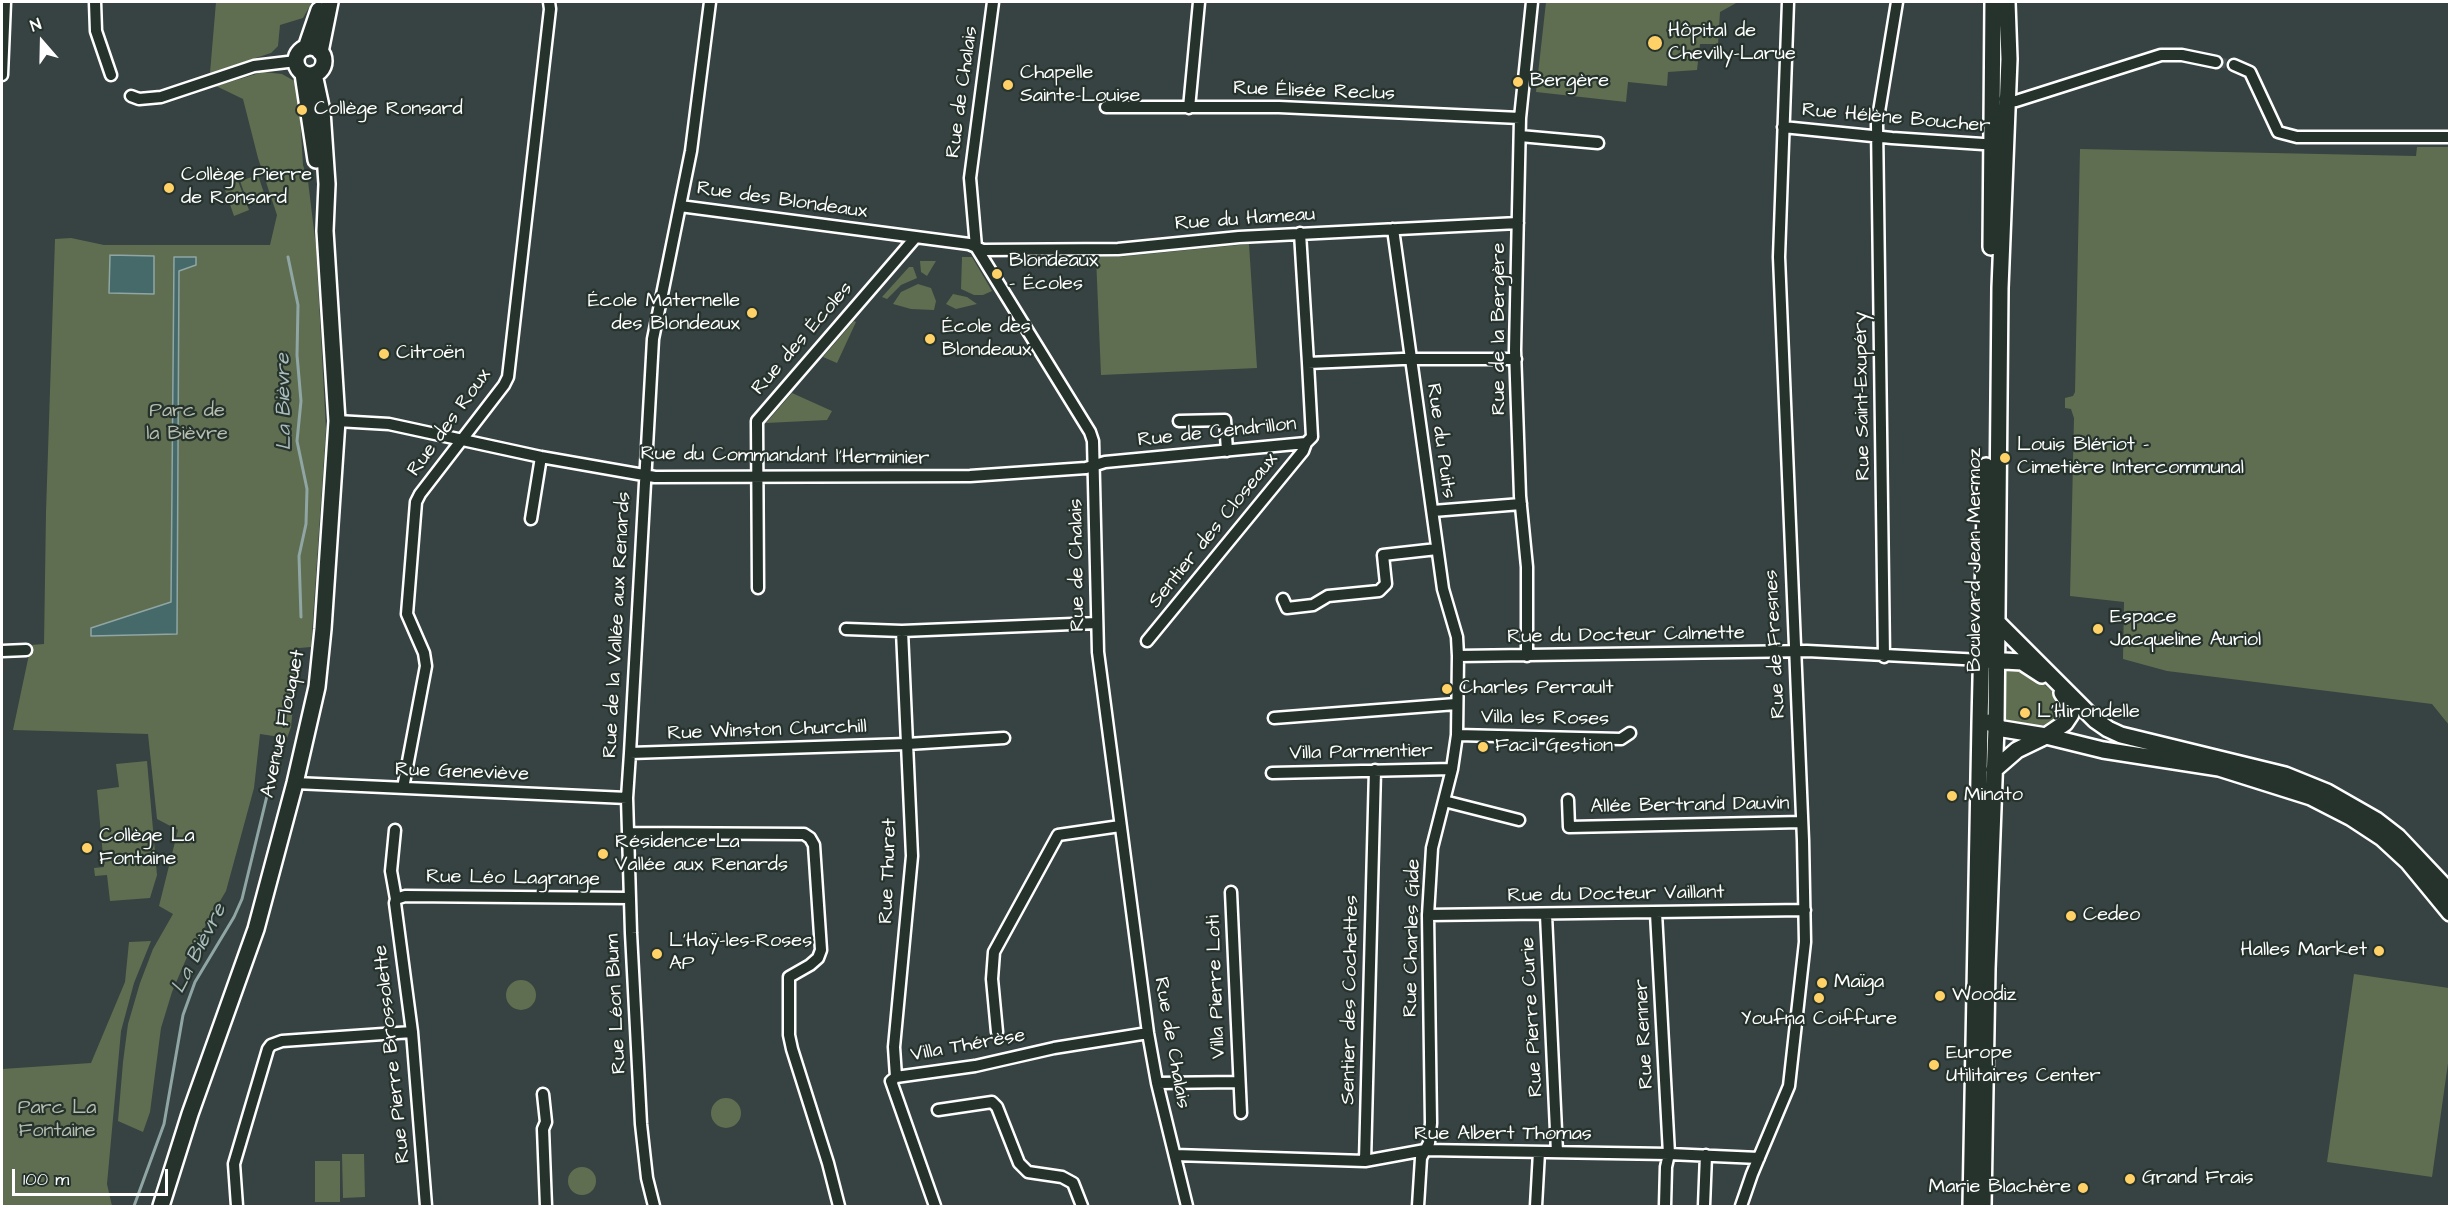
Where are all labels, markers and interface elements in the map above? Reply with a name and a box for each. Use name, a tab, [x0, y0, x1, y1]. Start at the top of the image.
north arrow	[12, 12, 72, 72]
text: N	[27, 13, 44, 37]
place label: Hôpital de Chevilly-Larue	[1668, 20, 1796, 67]
street label: Rue de Chalais	[942, 25, 984, 159]
marker: Hôpital de Chevilly-Larue	[1646, 34, 1664, 52]
place label: Chapelle Sainte-Louise	[1020, 62, 1140, 109]
place label: Bergère	[1530, 70, 1609, 94]
marker: Bergère	[1511, 75, 1525, 89]
street label: Rue Élisée Reclus	[1233, 77, 1395, 107]
marker: Chapelle Sainte-Louise	[1001, 78, 1015, 92]
place label: Collège Ronsard	[314, 98, 463, 122]
street label: Rue Hélène Boucher	[1801, 99, 1991, 139]
marker: Collège Ronsard	[295, 103, 309, 117]
place label: Collège Pierre de Ronsard	[181, 164, 312, 211]
street label: Rue des Blondeaux	[695, 177, 869, 225]
marker: Collège Pierre de Ronsard	[162, 181, 176, 195]
street label: Rue du Hameau	[1174, 203, 1316, 237]
street label: Rue de la Bergère	[1488, 243, 1512, 415]
place label: Blondeaux - Écoles	[1009, 250, 1098, 297]
marker: Blondeaux - Écoles	[990, 267, 1004, 281]
street label: Rue des Écoles	[747, 278, 859, 400]
place label: École Maternelle des Blondeaux	[588, 290, 740, 337]
marker: École Maternelle des Blondeaux	[745, 306, 759, 320]
street label: Rue Saint-Exupéry	[1850, 311, 1876, 481]
place label: École des Blondeaux	[942, 316, 1031, 363]
marker: École des Blondeaux	[923, 332, 937, 346]
place label: Citroën	[396, 342, 464, 366]
marker: Citroën	[377, 347, 391, 361]
water label: La Bièvre	[272, 353, 298, 451]
street label: Rue des Roux	[403, 364, 497, 482]
street label: Rue du Puits	[1420, 382, 1460, 500]
park label: Parc de la Bièvre	[146, 400, 228, 447]
street label: Rue de Cendrillon	[1137, 413, 1297, 453]
place label: Louis Blériot - Cimetière Intercommunal	[2017, 434, 2244, 481]
street label: Rue du Commandant l'Herminier	[640, 442, 930, 472]
street label: Sentier des Closeaux	[1144, 448, 1284, 614]
street label: Boulevard Jean Mermoz	[1964, 448, 1988, 672]
marker: Louis Blériot - Cimetière Intercommunal	[1998, 451, 2012, 465]
street label: Rue de la Vallée aux Renards	[599, 491, 637, 759]
street label: Rue de Chalais	[1065, 498, 1091, 632]
street label: Rue de Fresnes	[1760, 569, 1792, 719]
place label: Espace Jacqueline Auriol	[2110, 606, 2261, 653]
street label: Rue du Docteur Calmette	[1507, 622, 1745, 650]
marker: Espace Jacqueline Auriol	[2091, 622, 2105, 636]
street label: Avenue Flouquet	[257, 648, 311, 800]
place label: Charles Perrault	[1459, 677, 1613, 701]
marker: Charles Perrault	[1440, 682, 1454, 696]
place label: L'Hirondelle	[2037, 701, 2140, 725]
street label: Villa les Roses	[1481, 706, 1609, 732]
marker: L'Hirondelle	[2018, 706, 2032, 720]
street label: Rue Winston Churchill	[667, 716, 867, 746]
place label: Facil Gestion	[1495, 735, 1613, 759]
street label: Villa Parmentier	[1289, 740, 1433, 766]
marker: Facil Gestion	[1476, 740, 1490, 754]
street label: Rue Geneviève	[395, 759, 529, 787]
place label: Minato	[1964, 784, 2023, 808]
marker: Minato	[1945, 789, 1959, 803]
street label: Allée Bertrand Dauvin	[1590, 792, 1790, 820]
street label: Rue Thuret	[875, 818, 903, 924]
place label: Collège La Fontaine	[99, 825, 195, 872]
place label: Résidence La Vallée aux Renards	[615, 831, 788, 878]
marker: Collège La Fontaine	[80, 841, 94, 855]
marker: Résidence La Vallée aux Renards	[596, 847, 610, 861]
street label: Rue Charles Gide	[1400, 859, 1426, 1017]
street label: Rue Léo Lagrange	[426, 865, 600, 893]
street label: Rue du Docteur Vaillant	[1507, 881, 1725, 909]
street label: Sentier des Cochettes	[1337, 895, 1365, 1105]
water label: La Bièvre	[167, 900, 233, 998]
place label: Cedeo	[2083, 904, 2140, 928]
marker: Cedeo	[2064, 909, 2078, 923]
street label: Villa Pierre Loti	[1202, 915, 1232, 1059]
place label: L'Haÿ-les-Roses AP	[669, 930, 812, 977]
street label: Rue Léon Blum	[601, 933, 633, 1075]
street label: Rue Pierre Curie	[1517, 937, 1549, 1097]
place label: Halles Market	[2241, 939, 2367, 963]
street label: Rue Pierre Brossolette	[370, 944, 416, 1164]
marker: Halles Market	[2372, 944, 2386, 958]
marker: L'Haÿ-les-Roses AP	[650, 947, 664, 961]
place label: Maïga	[1834, 971, 1884, 995]
street label: Rue de Chalais	[1148, 975, 1194, 1111]
marker: Maïga	[1815, 976, 1829, 990]
street label: Rue Renner	[1630, 978, 1660, 1090]
place label: Woodiz	[1952, 984, 2016, 1008]
marker: Woodiz	[1933, 989, 1947, 1003]
marker: Youfna Coiffure	[1812, 991, 1826, 1005]
place label: Youfna Coiffure	[1741, 1008, 1897, 1032]
street label: Villa Thérèse	[909, 1024, 1027, 1068]
place label: Europe Utilitaires Center	[1946, 1042, 2101, 1089]
marker: Europe Utilitaires Center	[1927, 1058, 1941, 1072]
park label: Parc La Fontaine	[18, 1097, 96, 1144]
street label: Rue Albert Thomas	[1414, 1123, 1592, 1147]
scale bar	[15, 1157, 171, 1195]
text: 100 m	[23, 1167, 69, 1192]
place label: Grand Frais	[2142, 1167, 2253, 1191]
marker: Grand Frais	[2123, 1172, 2137, 1186]
place label: Marie Blachère	[1929, 1176, 2071, 1200]
marker: Marie Blachère	[2076, 1181, 2090, 1195]

